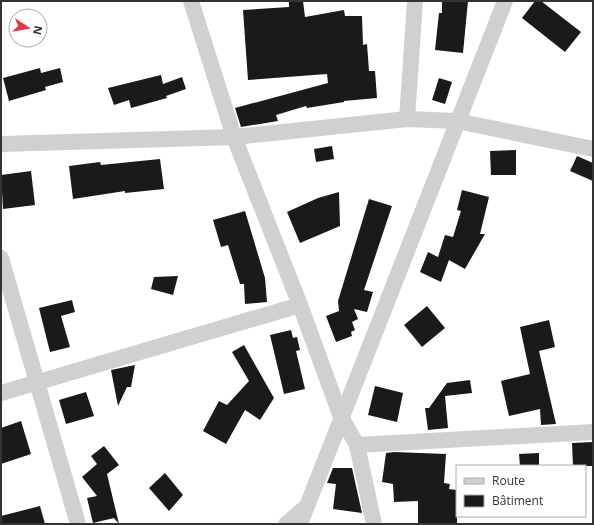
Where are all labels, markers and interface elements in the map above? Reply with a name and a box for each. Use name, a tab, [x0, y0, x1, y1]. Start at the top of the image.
north arrow	[8, 8, 48, 48]
text: N	[30, 24, 47, 36]
legend	[456, 465, 586, 517]
text: Route	[492, 472, 525, 489]
text: Bâtiment	[492, 492, 543, 509]

